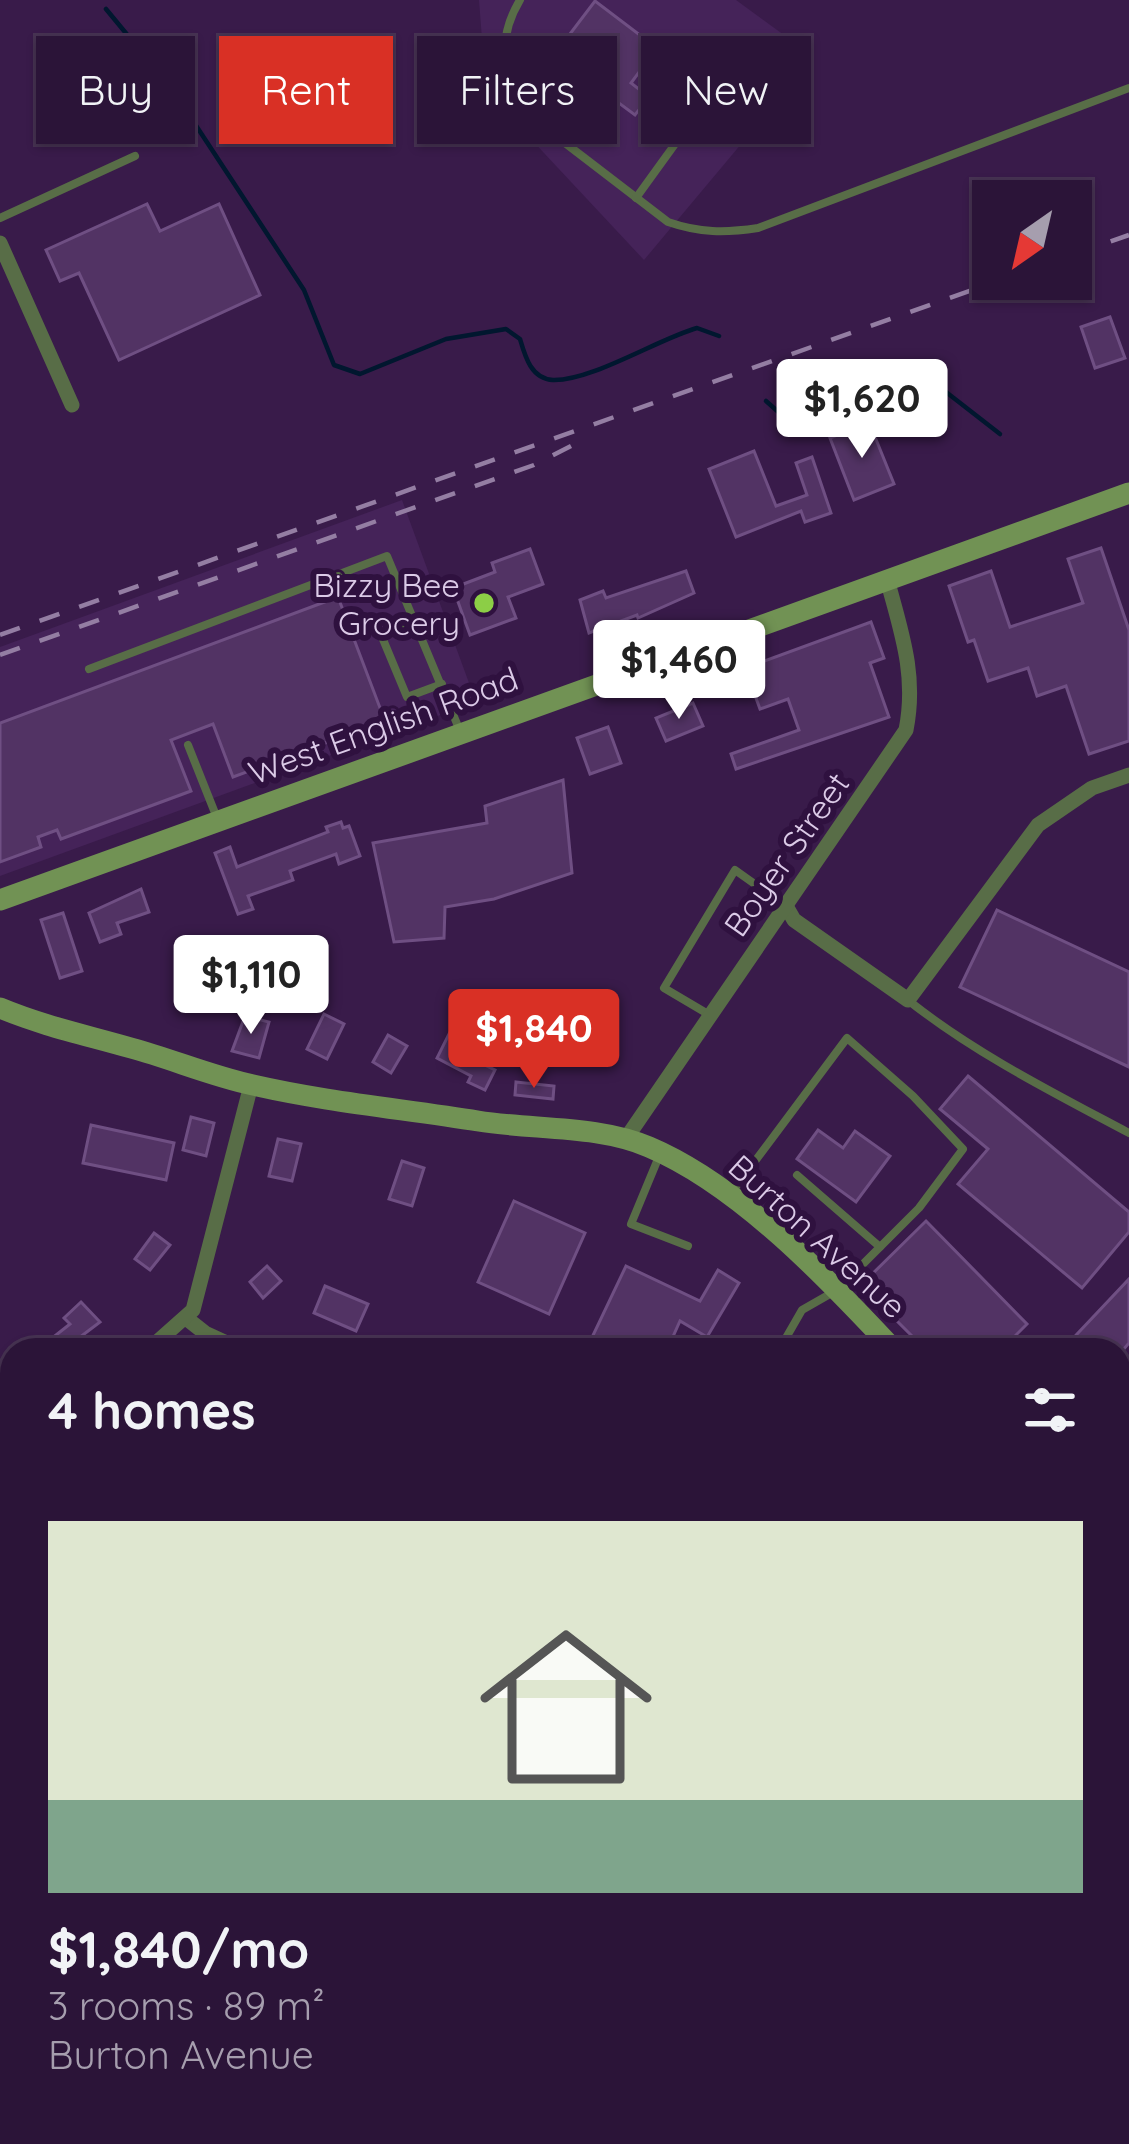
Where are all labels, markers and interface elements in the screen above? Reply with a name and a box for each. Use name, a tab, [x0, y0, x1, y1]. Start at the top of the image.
chip: Buy	[36, 36, 195, 144]
chip: Rent	[219, 36, 393, 144]
chip: Filters	[417, 36, 617, 144]
chip: New	[641, 36, 811, 144]
north arrow	[972, 180, 1092, 300]
map controls	[972, 180, 1092, 300]
pin: $1,620	[764, 359, 960, 461]
text: $1,620	[804, 373, 920, 422]
place label: Bizzy Bee Grocery	[313, 564, 460, 643]
marker: Bizzy Bee Grocery	[471, 590, 497, 616]
pin: $1,460	[581, 620, 777, 722]
text: $1,460	[620, 634, 738, 683]
street label: West English Road	[243, 657, 523, 793]
street label: Boyer Street	[715, 764, 857, 944]
pin: $1,110	[153, 935, 349, 1037]
text: $1,110	[201, 949, 301, 998]
pin: $1,840	[436, 989, 632, 1091]
text: $1,840	[475, 1003, 593, 1052]
street label: Burton Avenue	[721, 1146, 915, 1326]
icon: filters	[1017, 1377, 1083, 1443]
text: 4 homes	[48, 1378, 256, 1442]
icon: home	[458, 1599, 674, 1815]
text: $1,840/mo	[48, 1917, 309, 1981]
text: 3 rooms · 89 m²	[48, 1981, 325, 2030]
text: Burton Avenue	[48, 2030, 314, 2079]

